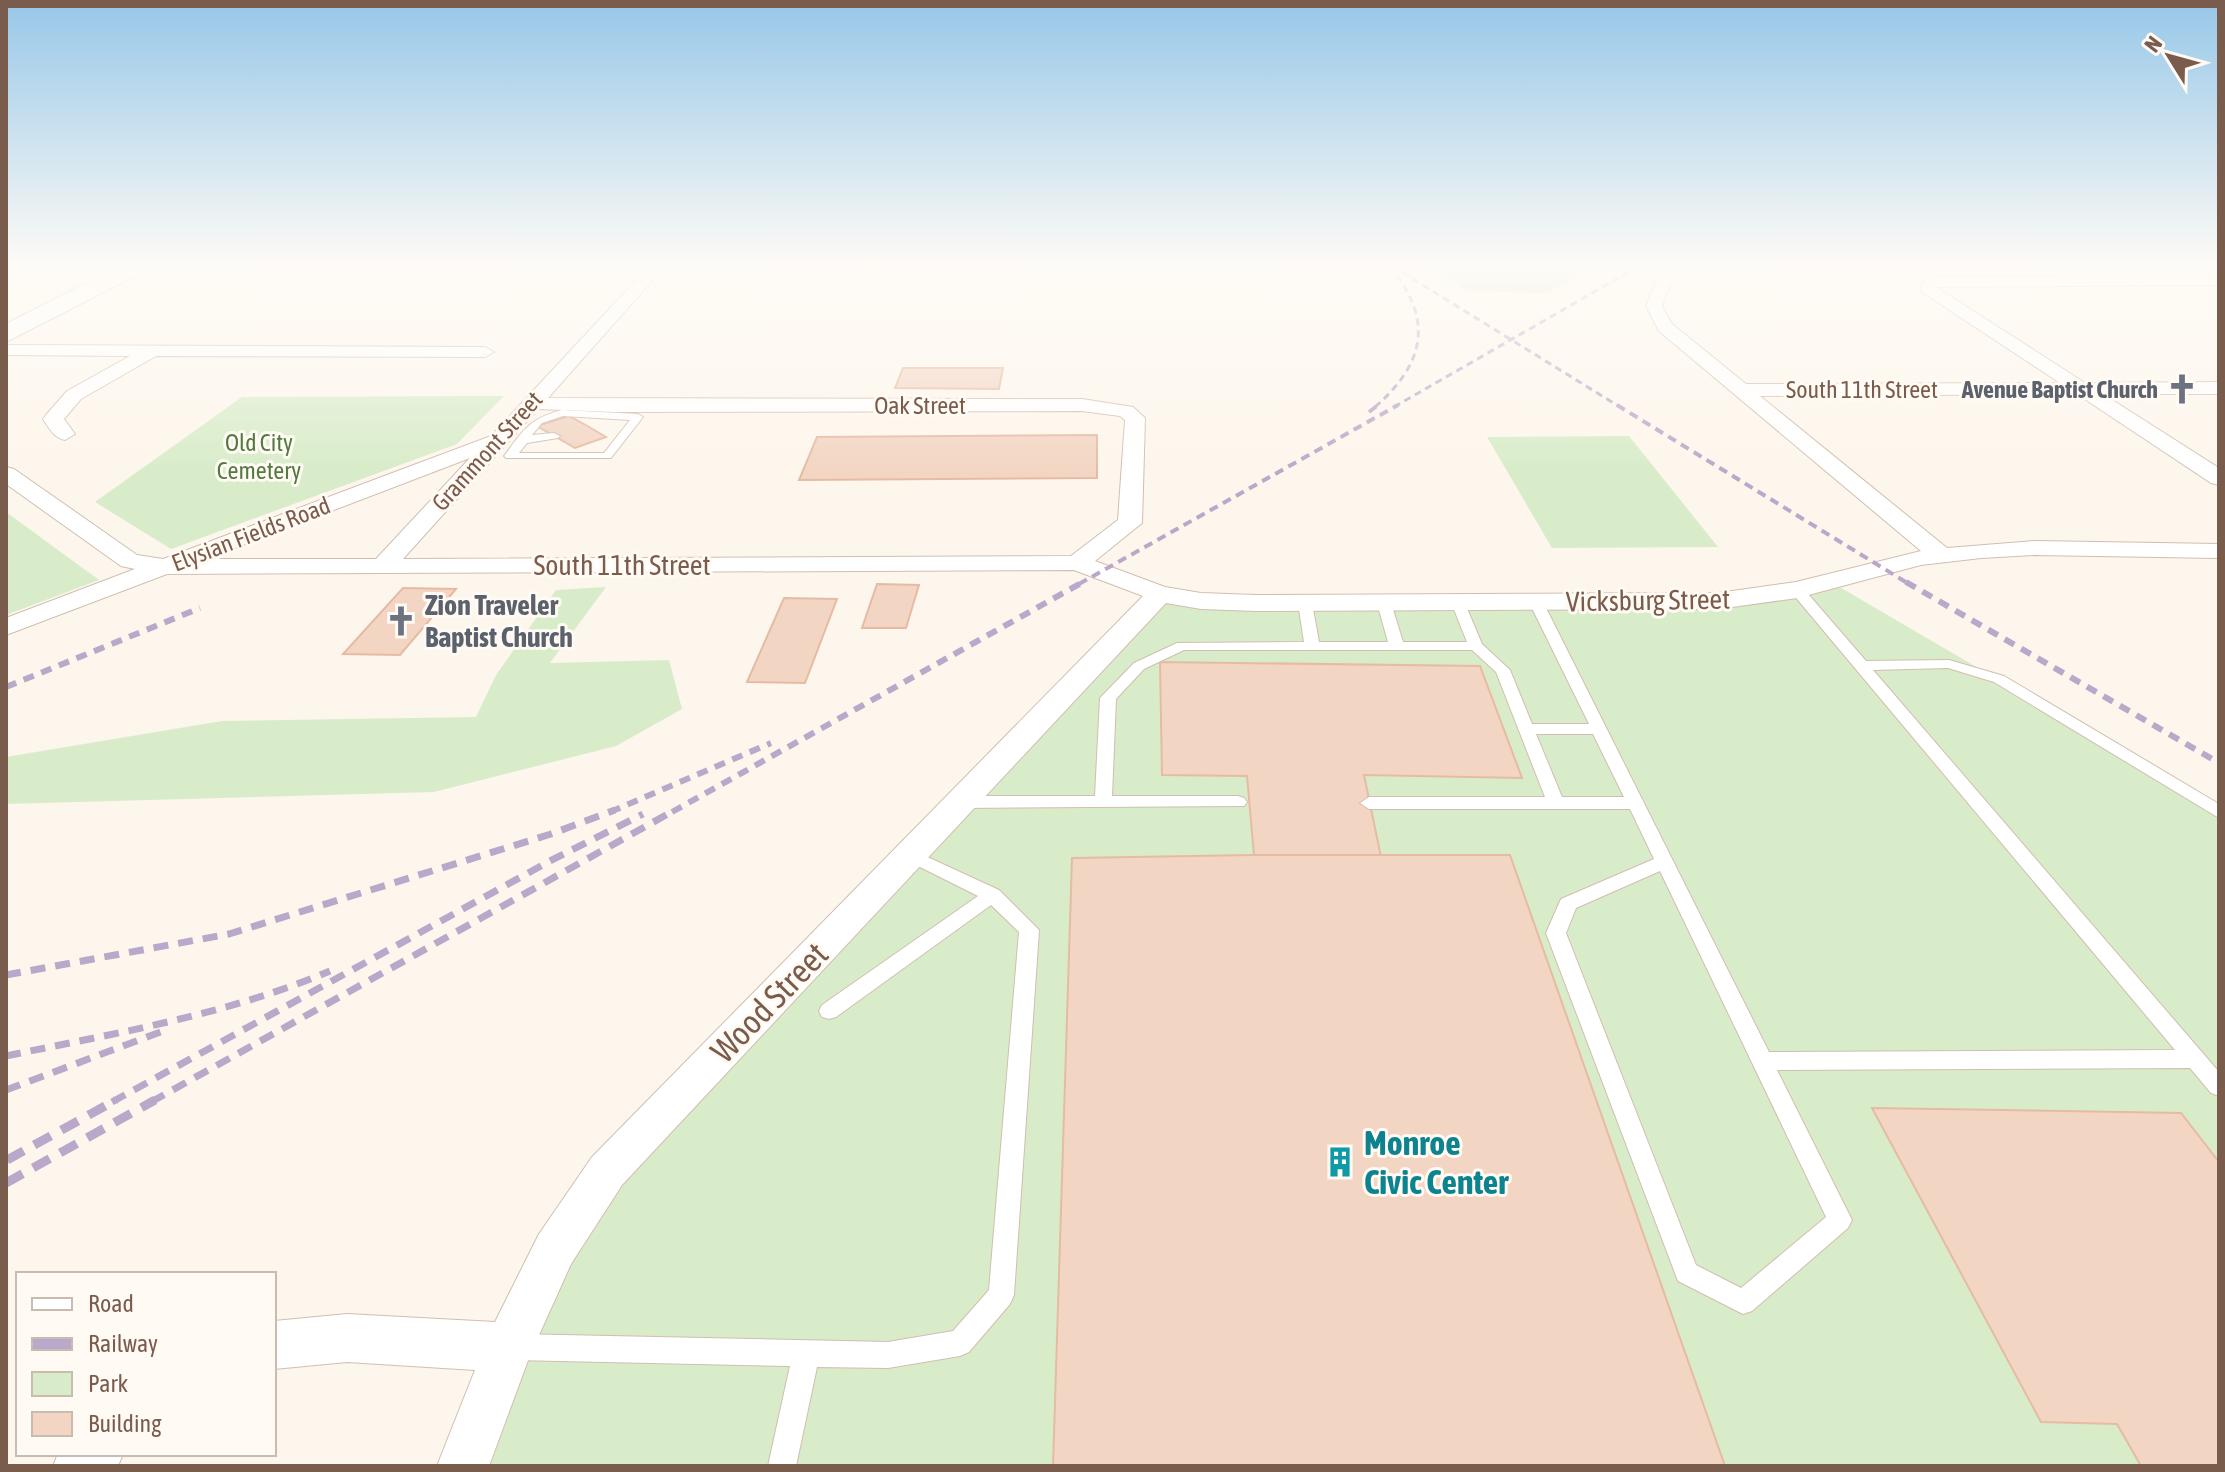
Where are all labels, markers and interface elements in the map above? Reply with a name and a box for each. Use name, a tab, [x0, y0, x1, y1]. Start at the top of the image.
north arrow	[2129, 16, 2209, 96]
text: N	[2139, 31, 2167, 57]
church icon: Avenue Baptist Church	[2165, 372, 2199, 406]
street label: South 11th Street	[1786, 376, 1938, 403]
place label: Avenue Baptist Church	[1961, 376, 2158, 403]
street label: Grammont Street	[427, 386, 548, 516]
street label: Oak Street	[874, 392, 966, 419]
park label: Old City Cemetery	[217, 429, 301, 484]
street label: Elysian Fields Road	[168, 491, 334, 577]
street label: South 11th Street	[533, 549, 711, 581]
street label: Vicksburg Street	[1566, 583, 1730, 617]
place label: Zion Traveler Baptist Church	[425, 589, 573, 653]
church icon: Zion Traveler Baptist Church	[384, 604, 418, 638]
street label: Wood Street	[703, 934, 835, 1070]
place label: Monroe Civic Center	[1364, 1123, 1509, 1201]
building icon: Monroe Civic Center	[1323, 1145, 1357, 1179]
legend	[16, 1272, 276, 1456]
text: Road	[88, 1290, 134, 1317]
text: Railway	[88, 1330, 158, 1357]
text: Park	[88, 1370, 129, 1397]
text: Building	[88, 1410, 162, 1437]

